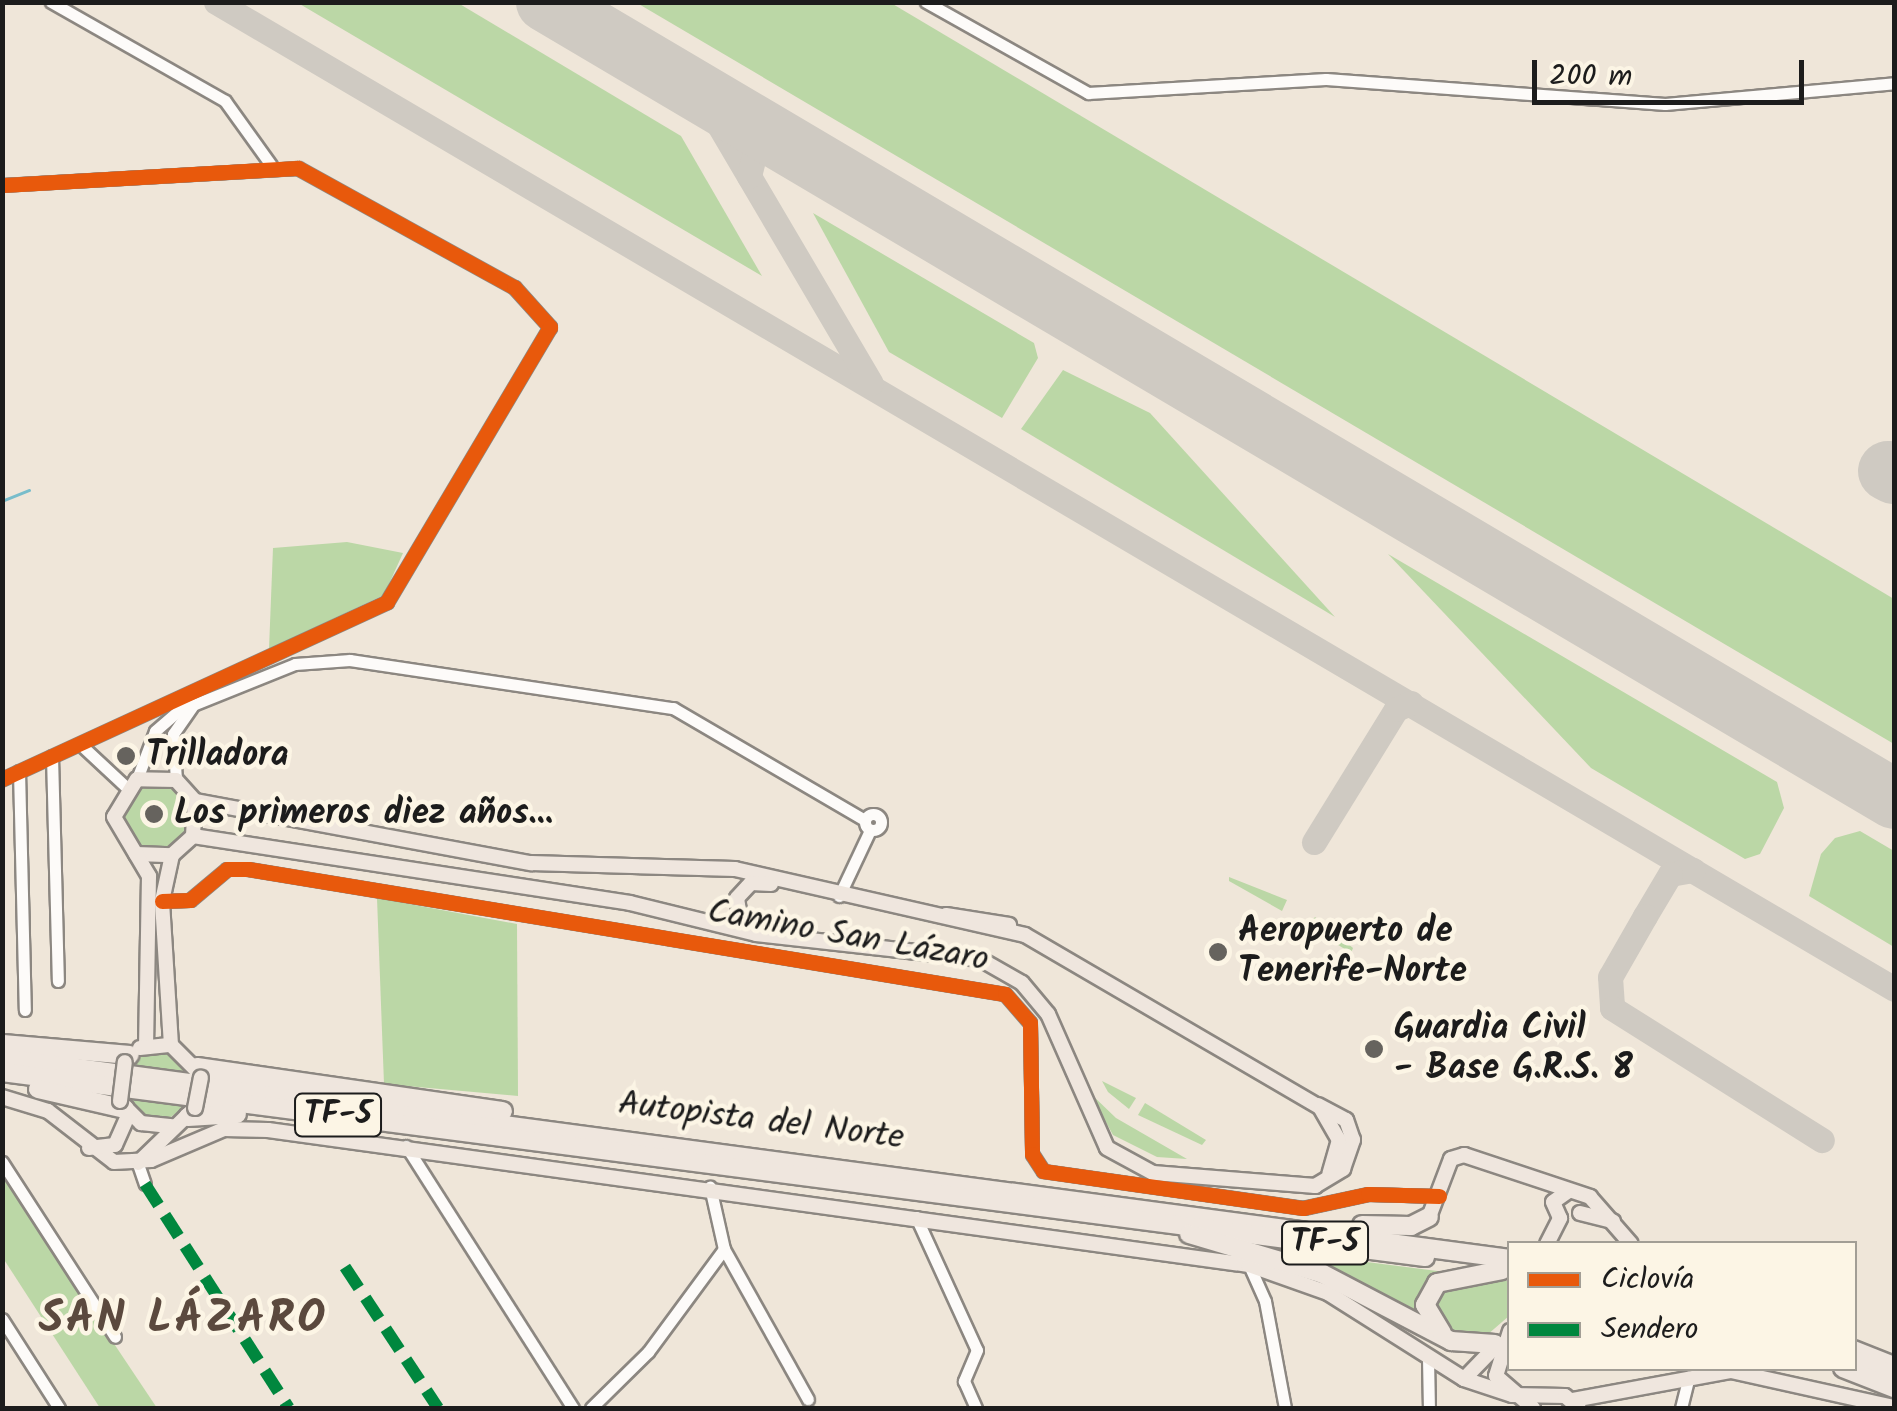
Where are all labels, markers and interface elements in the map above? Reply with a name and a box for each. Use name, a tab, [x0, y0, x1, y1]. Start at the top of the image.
scale bar	[1537, 40, 1810, 102]
text: 200 m	[1549, 53, 1632, 101]
place label: Trilladora	[146, 735, 289, 777]
marker: Trilladora	[115, 745, 137, 767]
place label: Los primeros diez años...	[174, 793, 553, 835]
marker: Los primeros diez años...	[143, 803, 165, 825]
street label: Camino San Lázaro	[704, 892, 992, 982]
place label: Aeropuerto de Tenerife-Norte	[1238, 911, 1467, 993]
marker: Aeropuerto de Tenerife-Norte	[1207, 941, 1229, 963]
place label: Guardia Civil - Base G.R.S. 8	[1394, 1008, 1633, 1090]
marker: Guardia Civil - Base G.R.S. 8	[1363, 1038, 1385, 1060]
street label: Autopista del Norte	[616, 1084, 906, 1160]
road number: TF-5	[293, 1088, 383, 1142]
road number: TF-5	[1280, 1216, 1370, 1270]
legend	[1507, 1241, 1857, 1371]
text: Ciclovía	[1601, 1256, 1694, 1304]
district label: SAN LÁZARO	[38, 1294, 328, 1348]
text: Sendero	[1601, 1306, 1698, 1354]

